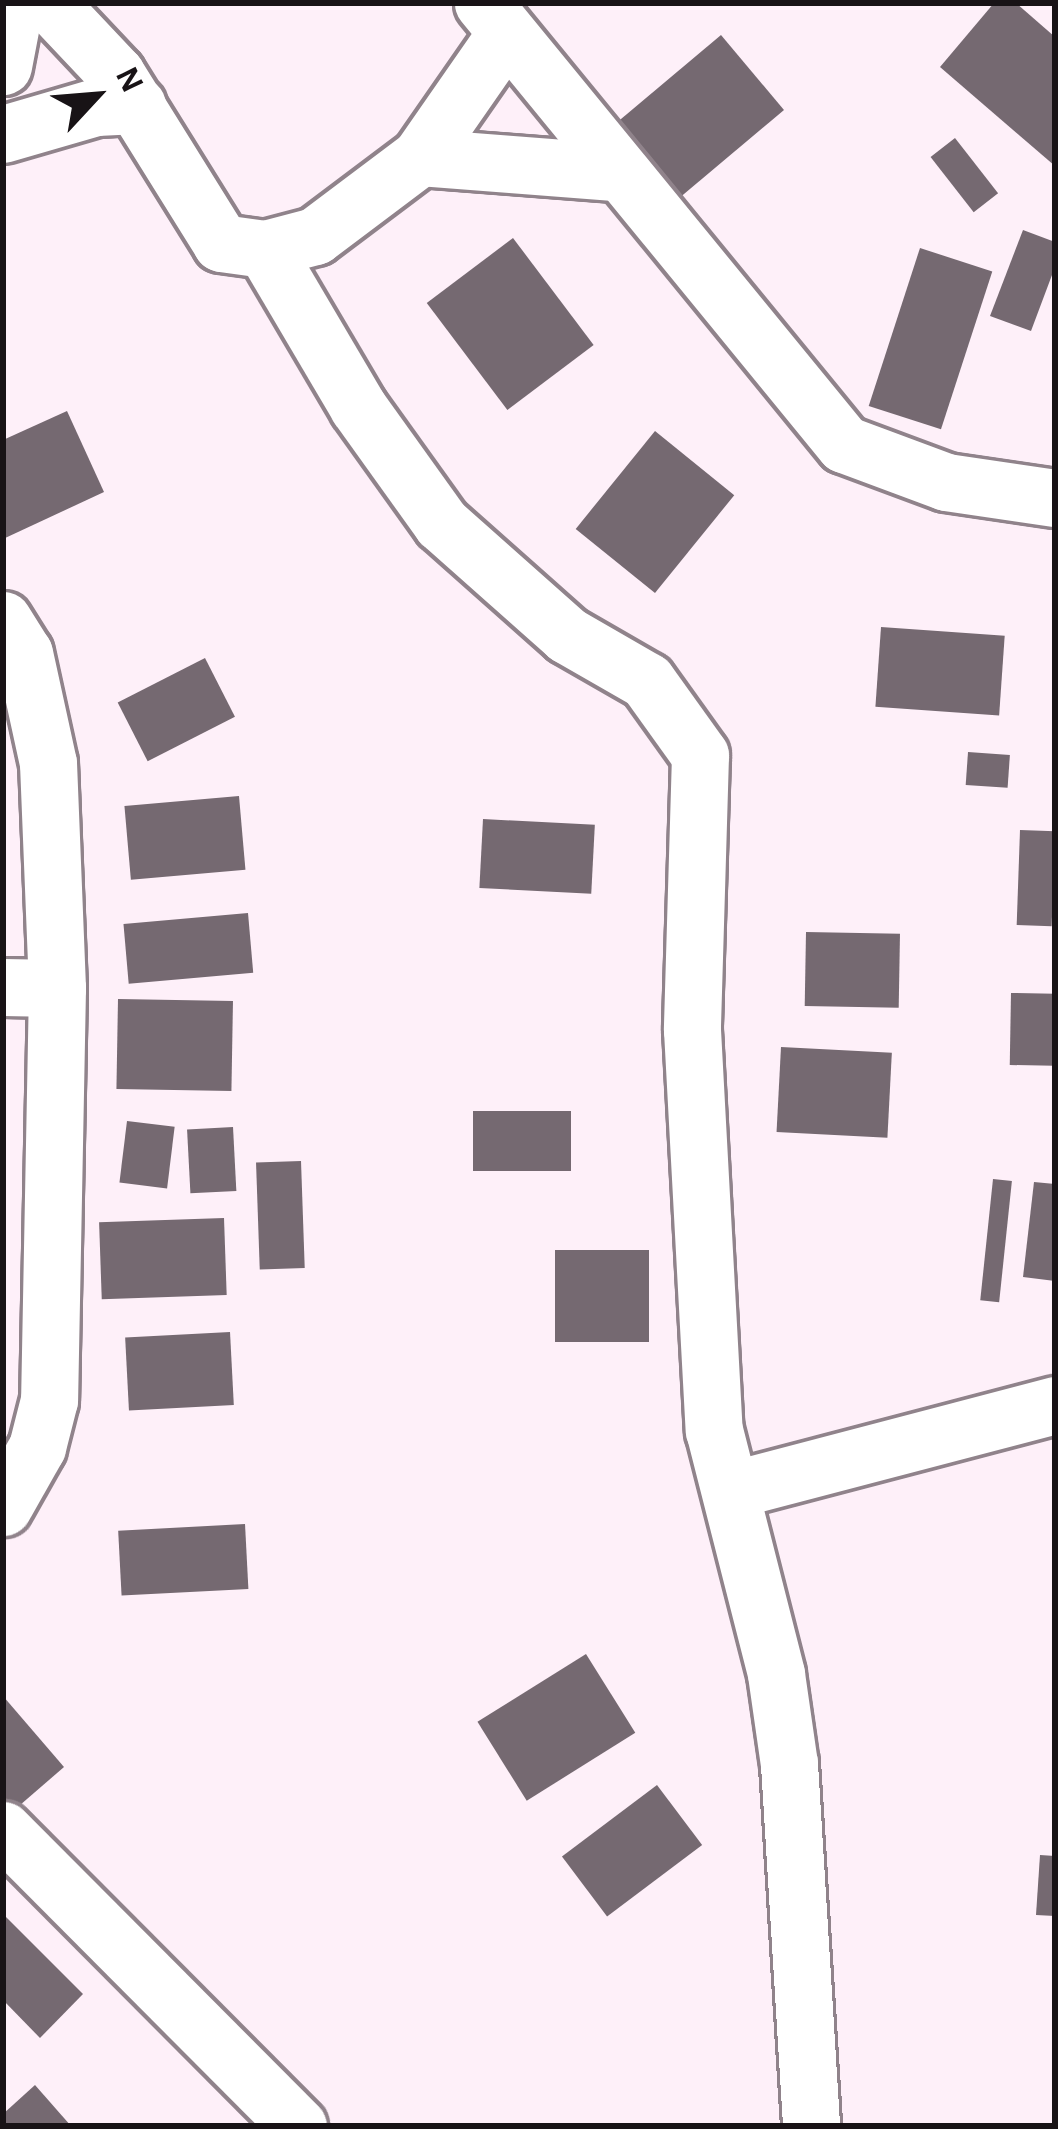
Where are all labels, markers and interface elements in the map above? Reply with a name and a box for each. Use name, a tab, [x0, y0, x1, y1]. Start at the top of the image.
north arrow	[36, 36, 156, 156]
text: N	[109, 62, 149, 98]

